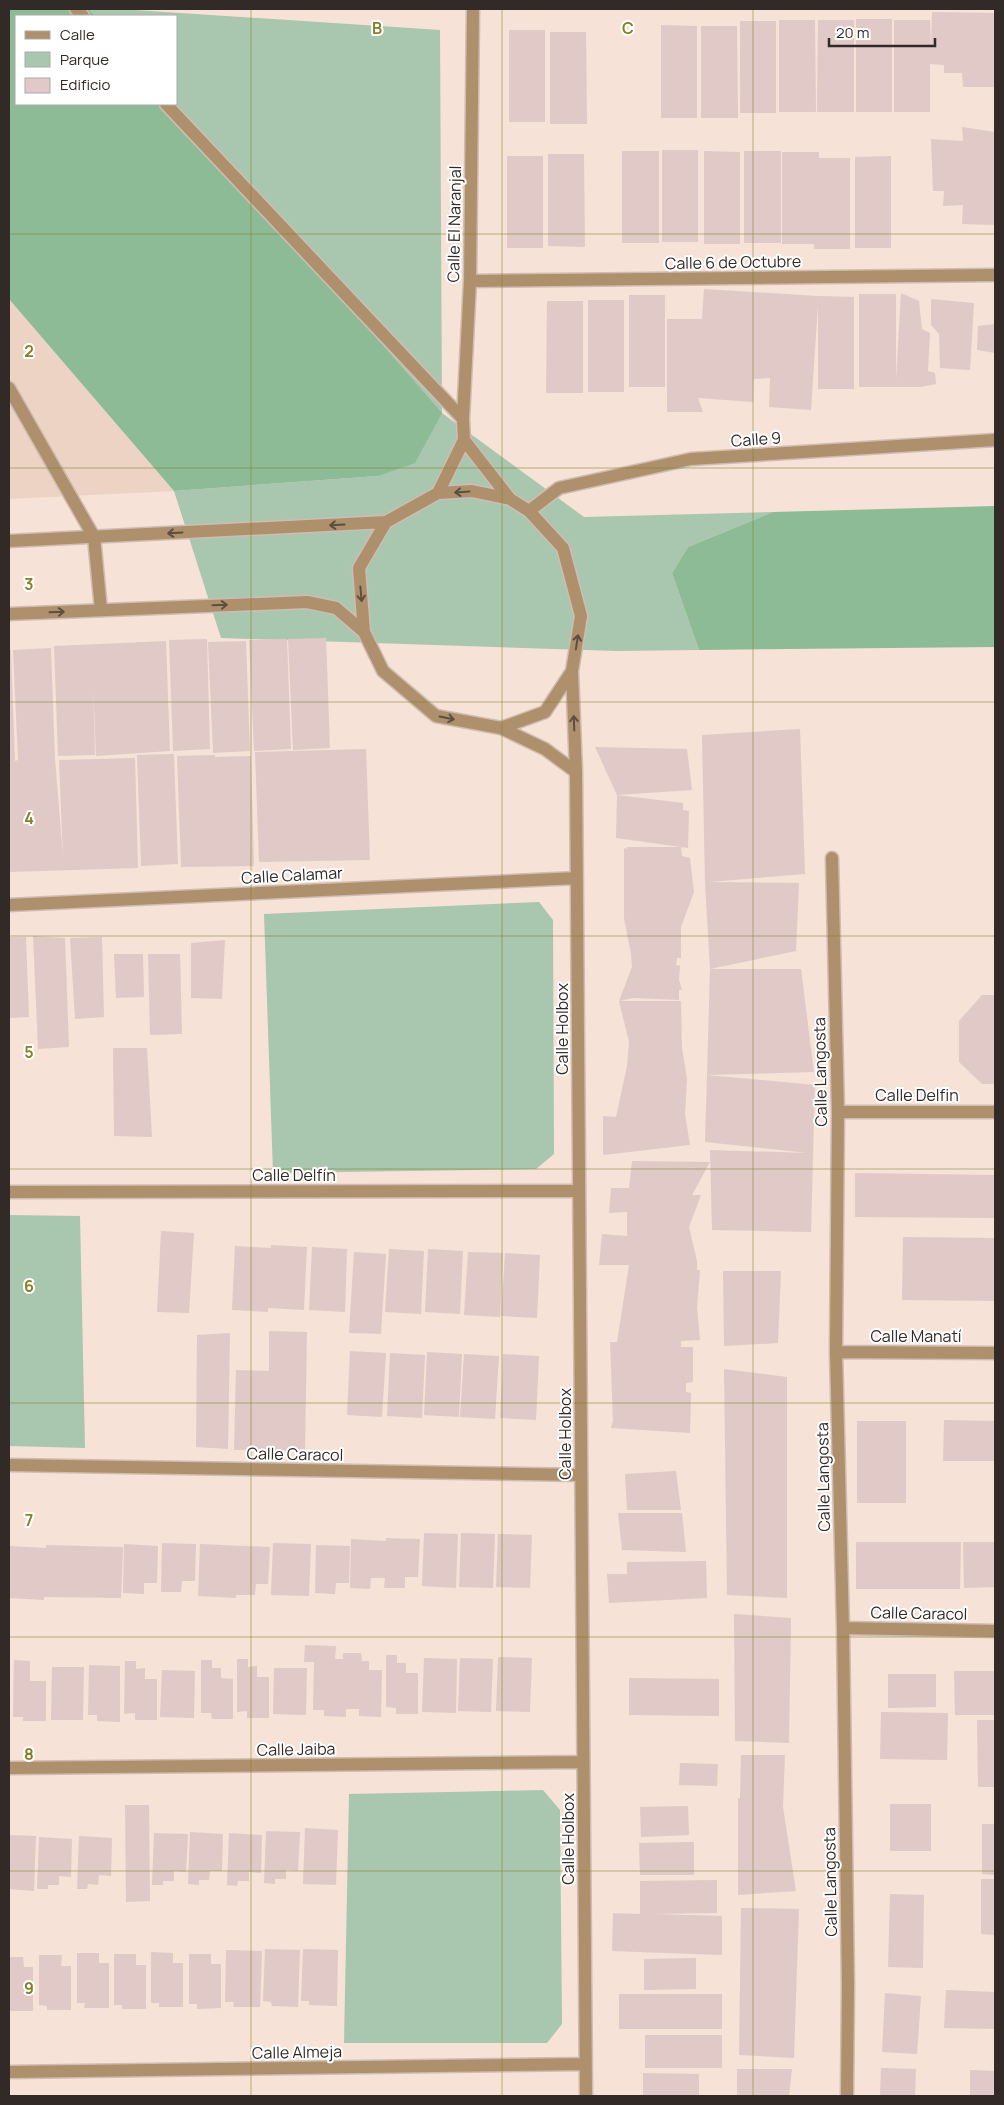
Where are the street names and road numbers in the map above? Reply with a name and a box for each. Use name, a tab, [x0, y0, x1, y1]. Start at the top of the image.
street label: Calle El Naranjal	[442, 165, 466, 283]
street label: Calle 6 de Octubre	[665, 250, 801, 274]
street label: Calle 9	[730, 426, 782, 452]
street label: Calle Calamar	[241, 861, 344, 889]
street label: Calle Holbox	[551, 983, 573, 1075]
street label: Calle Langosta	[808, 1017, 832, 1127]
street label: Calle Delfin	[875, 1084, 959, 1106]
street label: Calle Delfín	[252, 1164, 336, 1186]
street label: Calle Manatí	[870, 1325, 962, 1347]
street label: Calle Holbox	[554, 1388, 576, 1480]
street label: Calle Langosta	[811, 1422, 835, 1532]
street label: Calle Caracol	[246, 1442, 344, 1466]
street label: Calle Caracol	[870, 1601, 968, 1625]
street label: Calle Jaiba	[256, 1737, 336, 1761]
street label: Calle Holbox	[557, 1793, 579, 1885]
street label: Calle Langosta	[818, 1827, 842, 1937]
street label: Calle Almeja	[252, 2040, 342, 2064]

